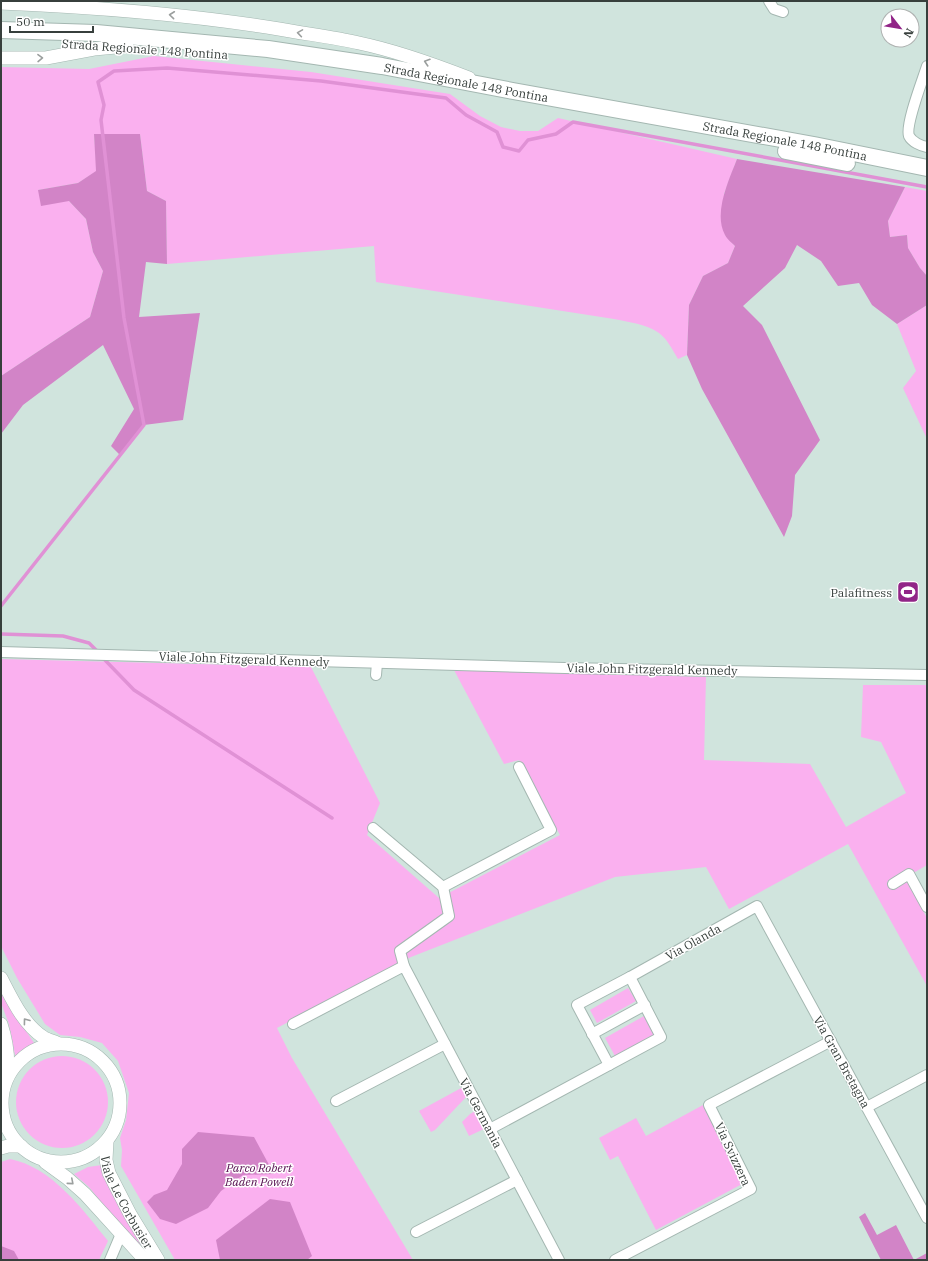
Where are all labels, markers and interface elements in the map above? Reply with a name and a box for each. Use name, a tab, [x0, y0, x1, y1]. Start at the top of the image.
scale bar	[10, 8, 93, 34]
north arrow	[880, 8, 920, 48]
one-way arrow	[169, 11, 175, 20]
text: 50 m	[16, 14, 45, 29]
text: N	[900, 26, 917, 41]
one-way arrow	[297, 29, 303, 38]
street label: Strada Regionale 148 Pontina	[61, 36, 229, 62]
one-way arrow	[37, 54, 43, 62]
one-way arrow	[423, 58, 430, 67]
street label: Strada Regionale 148 Pontina	[383, 59, 550, 105]
street label: Strada Regionale 148 Pontina	[702, 118, 869, 163]
sports icon: Palafitness	[895, 579, 921, 605]
place label: Palafitness	[830, 585, 892, 600]
street label: Viale John Fitzgerald Kennedy	[158, 649, 330, 669]
street label: Viale John Fitzgerald Kennedy	[566, 660, 738, 678]
street label: Via Olanda	[663, 920, 724, 963]
street label: Via Gran Bretagna	[810, 1013, 874, 1111]
one-way arrow	[24, 1018, 31, 1025]
street label: Via Germania	[456, 1075, 506, 1151]
street label: Via Svizzera	[712, 1120, 754, 1189]
street label: Viale Le Corbusier	[98, 1155, 157, 1252]
park label: Parco Robert Baden Powell	[224, 1160, 294, 1189]
one-way arrow	[66, 1177, 74, 1184]

